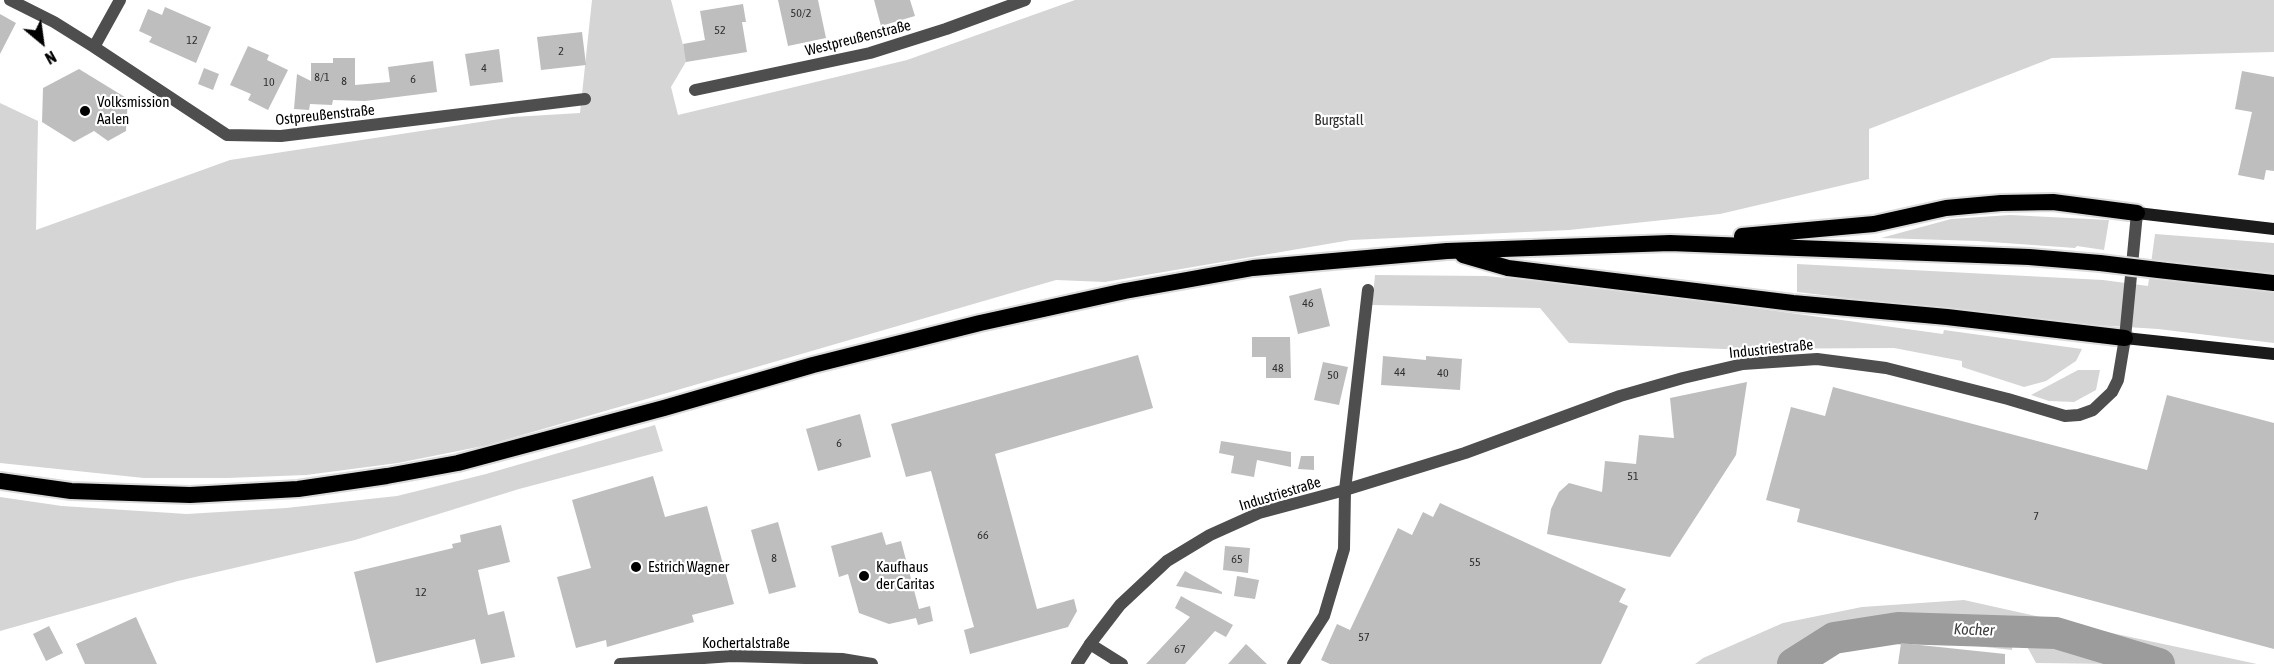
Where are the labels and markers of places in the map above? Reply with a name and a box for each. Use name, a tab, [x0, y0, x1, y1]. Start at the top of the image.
place label: Volksmission Aalen	[97, 93, 169, 128]
marker: Volksmission Aalen	[78, 104, 92, 118]
place label: Estrich Wagner	[648, 558, 729, 576]
place label: Kaufhaus der Caritas	[876, 558, 935, 593]
marker: Estrich Wagner	[629, 560, 643, 574]
marker: Kaufhaus der Caritas	[857, 569, 871, 583]

